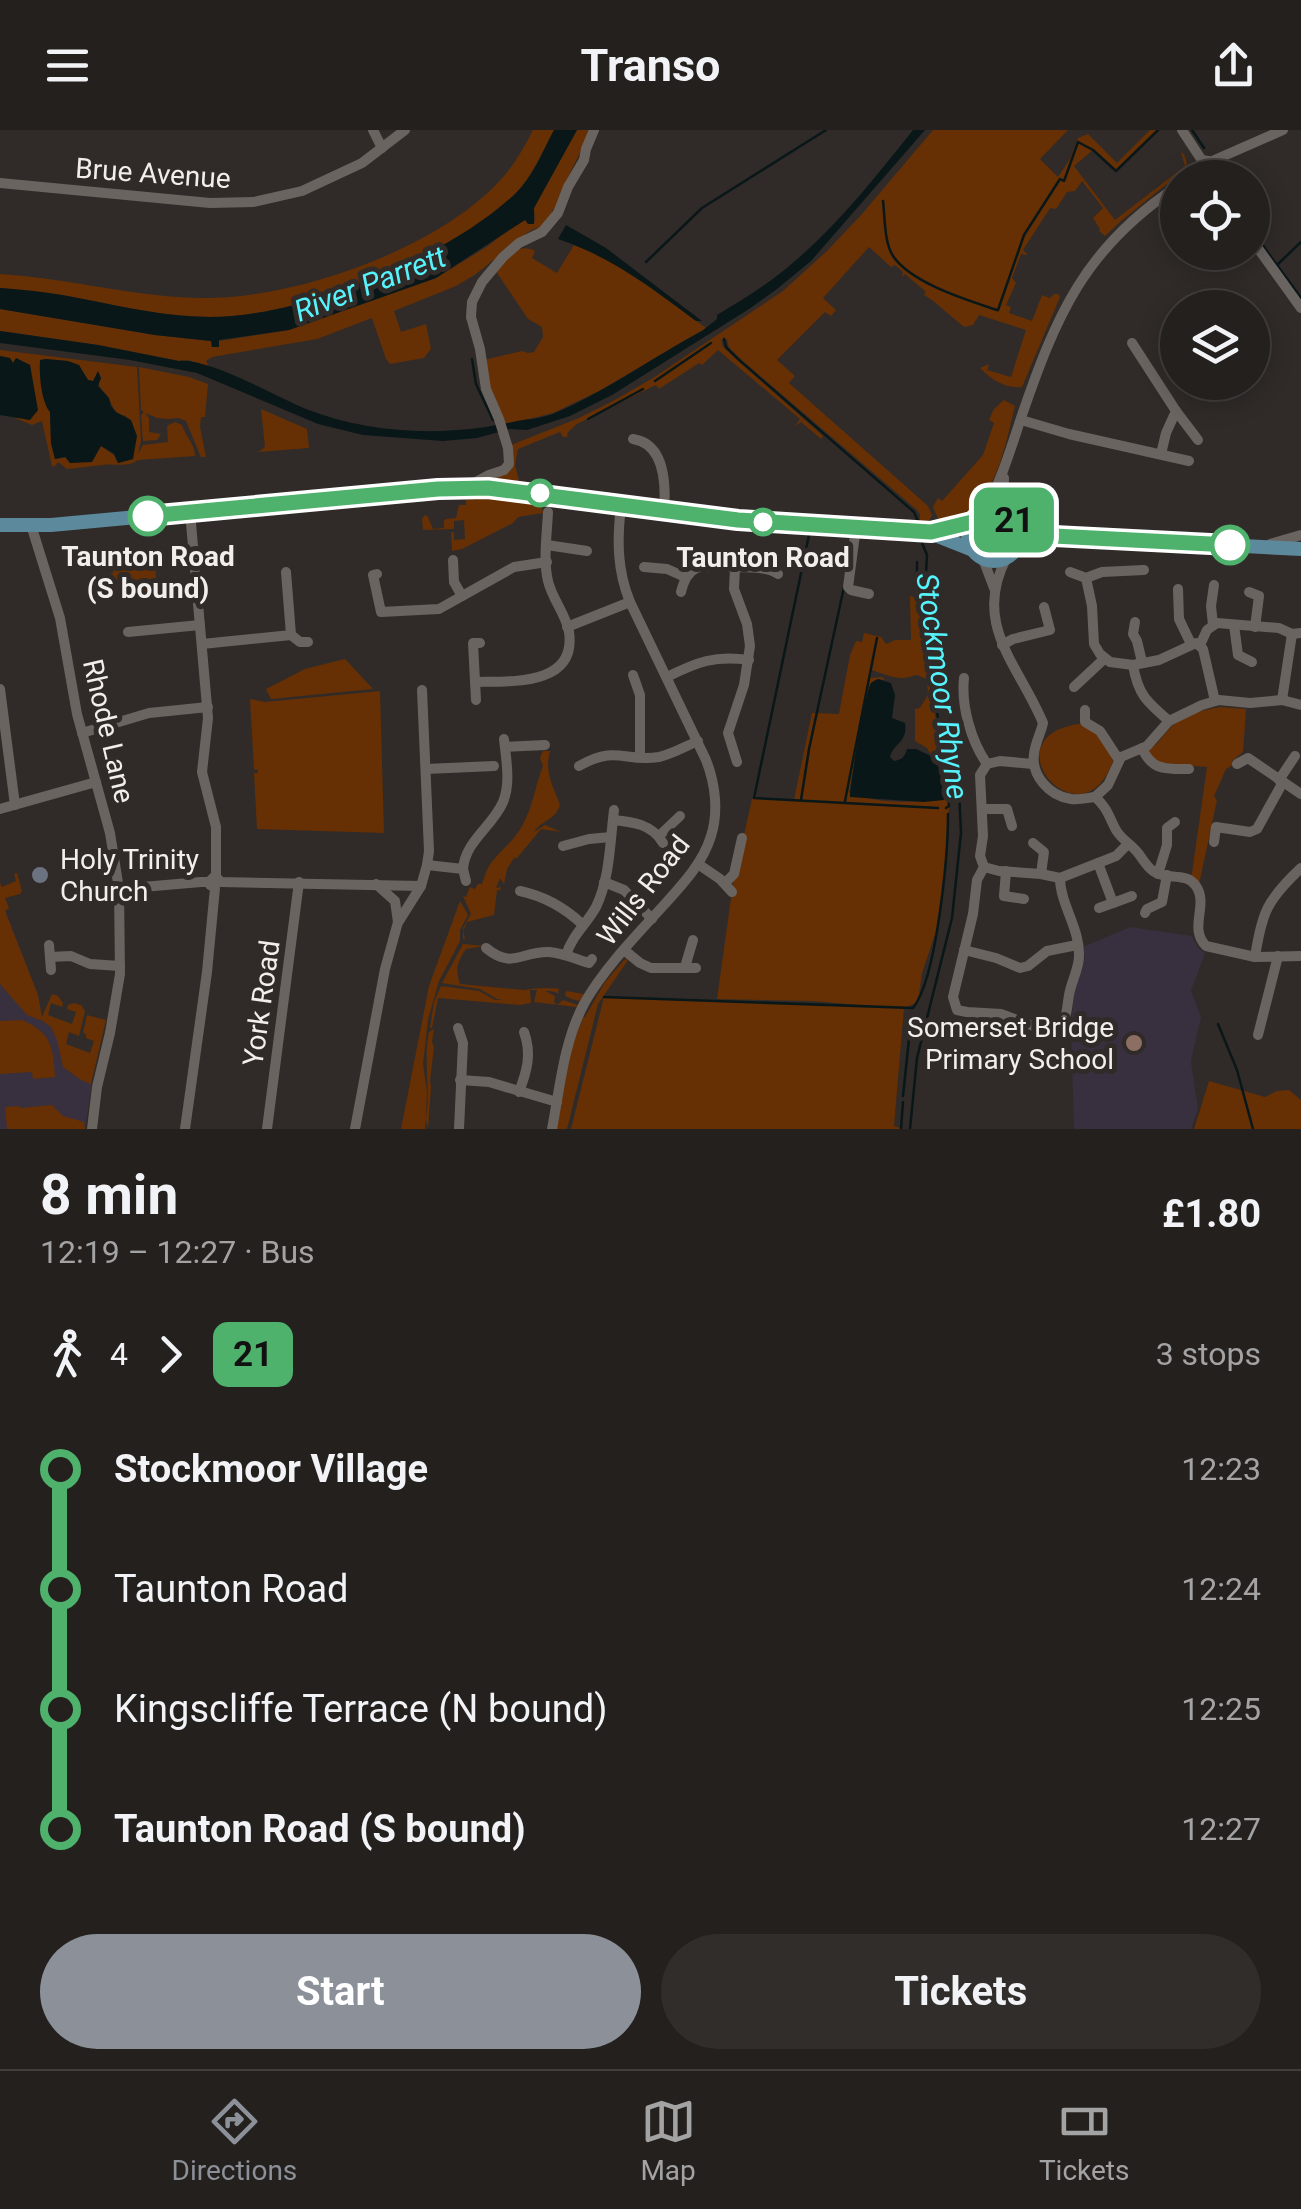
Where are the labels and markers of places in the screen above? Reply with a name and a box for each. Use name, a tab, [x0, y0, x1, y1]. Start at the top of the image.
unlabelled marker	[527, 480, 553, 506]
marker: Taunton Road (S bound)	[129, 497, 167, 535]
marker: Taunton Road	[750, 509, 776, 535]
unlabelled marker	[1211, 526, 1249, 564]
place label: Taunton Road (S bound)	[61, 540, 235, 605]
place label: Taunton Road	[676, 541, 850, 574]
place label: Holy Trinity Church	[60, 843, 199, 908]
marker: Holy Trinity Church	[29, 864, 51, 886]
place label: Somerset Bridge Primary School	[907, 1011, 1114, 1076]
marker: Somerset Bridge Primary School	[1123, 1032, 1145, 1054]

